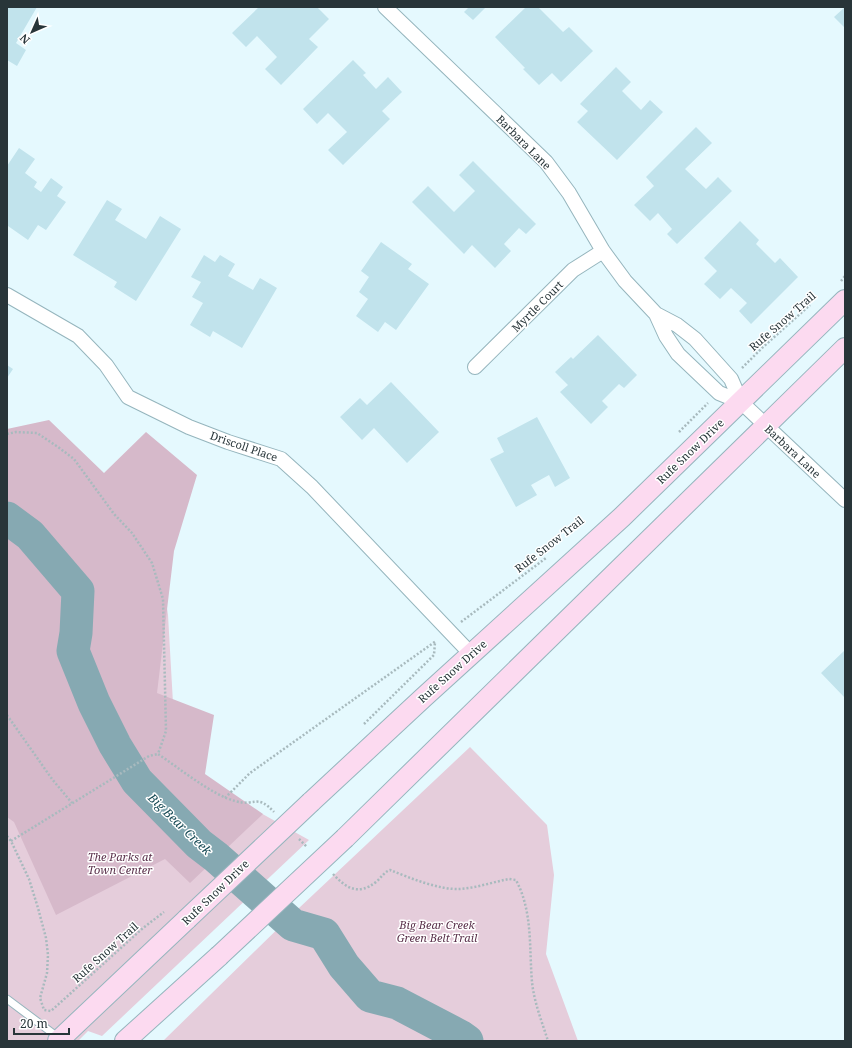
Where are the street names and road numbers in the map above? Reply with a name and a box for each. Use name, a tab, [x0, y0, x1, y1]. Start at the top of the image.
street label: Barbara Lane	[493, 111, 555, 173]
street label: Myrtle Court	[508, 277, 566, 335]
street label: Rufe Snow Trail	[746, 288, 819, 354]
street label: Rufe Snow Drive	[653, 415, 727, 487]
street label: Barbara Lane	[762, 421, 824, 481]
street label: Driscoll Place	[208, 427, 280, 465]
street label: Rufe Snow Trail	[511, 512, 587, 576]
street label: Rufe Snow Drive	[414, 636, 490, 706]
street label: Rufe Snow Drive	[178, 856, 252, 928]
street label: Rufe Snow Trail	[69, 918, 142, 986]

